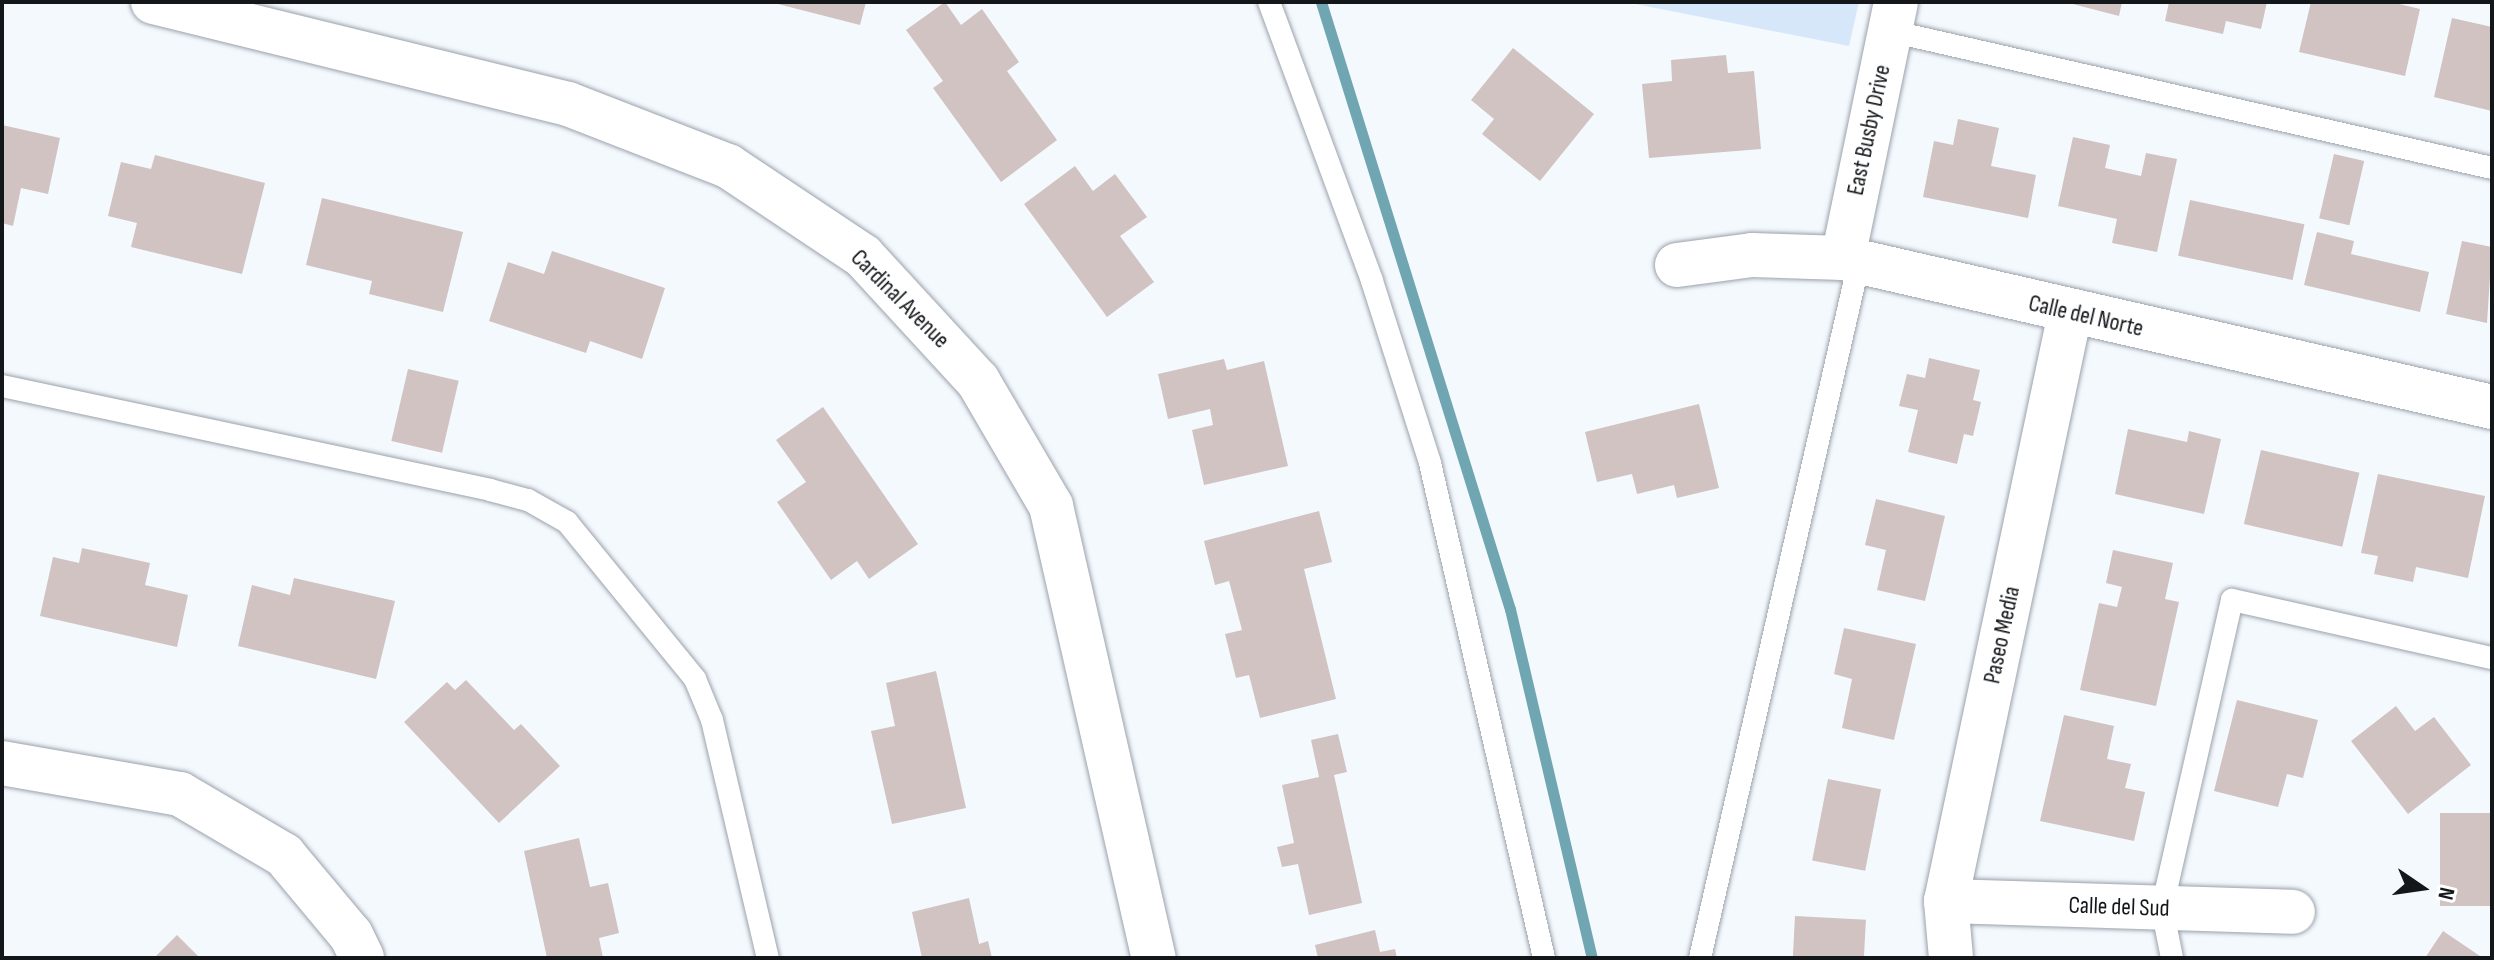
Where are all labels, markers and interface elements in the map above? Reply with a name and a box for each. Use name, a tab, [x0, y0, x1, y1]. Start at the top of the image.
street label: East Busby Drive	[1841, 62, 1897, 198]
street label: Cardinal Avenue	[845, 244, 955, 354]
street label: Calle del Norte	[2026, 289, 2146, 343]
street label: Paseo Media	[1978, 584, 2026, 686]
north arrow	[2382, 848, 2462, 928]
text: N	[2431, 885, 2460, 902]
street label: Calle del Sud	[2068, 891, 2170, 923]

